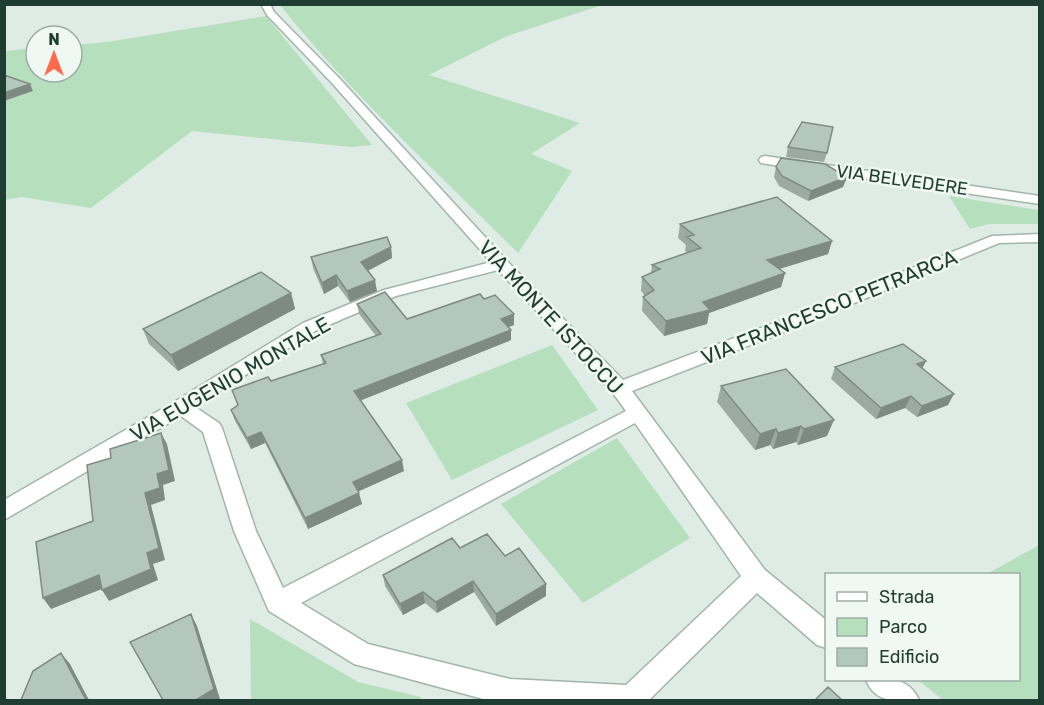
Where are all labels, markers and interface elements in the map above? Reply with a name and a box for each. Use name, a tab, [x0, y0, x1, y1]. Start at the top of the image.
north arrow	[24, 24, 84, 84]
text: N	[48, 30, 60, 49]
street label: VIA BELVEDERE	[835, 160, 969, 200]
street label: VIA MONTE ISTOCCU	[473, 235, 629, 399]
street label: VIA FRANCESCO PETRARCA	[697, 244, 961, 370]
street label: VIA EUGENIO MONTALE	[125, 311, 335, 447]
legend	[825, 573, 1020, 681]
text: Strada	[879, 586, 935, 608]
text: Parco	[879, 616, 927, 638]
text: Edificio	[879, 646, 939, 668]

